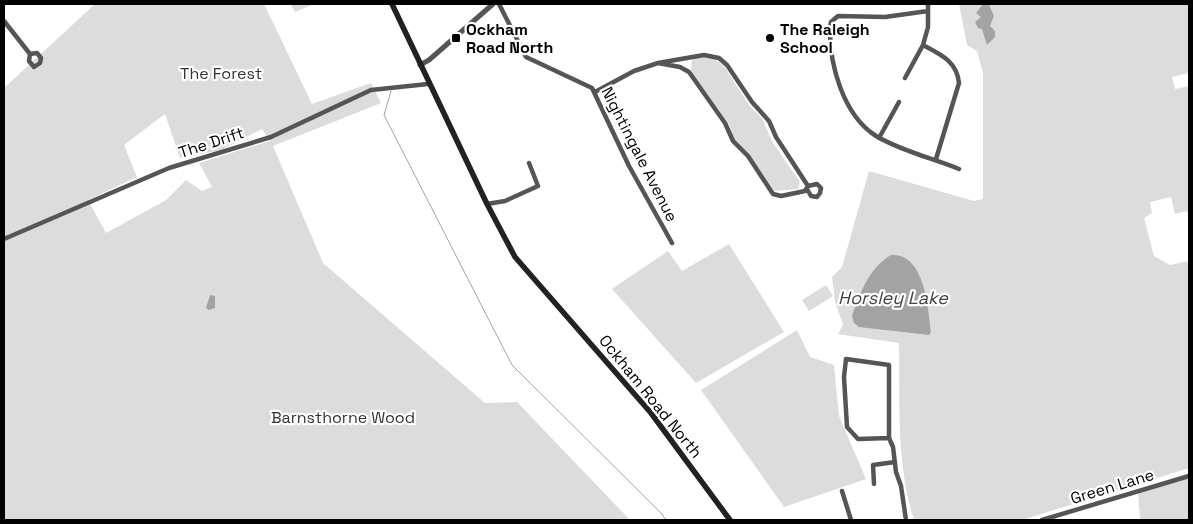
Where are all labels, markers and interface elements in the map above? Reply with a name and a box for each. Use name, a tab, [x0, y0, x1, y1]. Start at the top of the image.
place label: Ockham Road North	[466, 19, 553, 58]
place label: The Raleigh School	[780, 19, 870, 58]
marker: Ockham Road North	[450, 32, 462, 44]
marker: The Raleigh School	[764, 32, 776, 44]
park label: The Forest	[180, 63, 262, 84]
street label: Nightingale Avenue	[596, 83, 683, 225]
street label: The Drift	[176, 122, 247, 163]
water label: Horsley Lake	[838, 286, 949, 309]
street label: Ockham Road North	[594, 330, 707, 462]
park label: Barnsthorne Wood	[271, 407, 415, 428]
street label: Green Lane	[1068, 464, 1157, 509]

